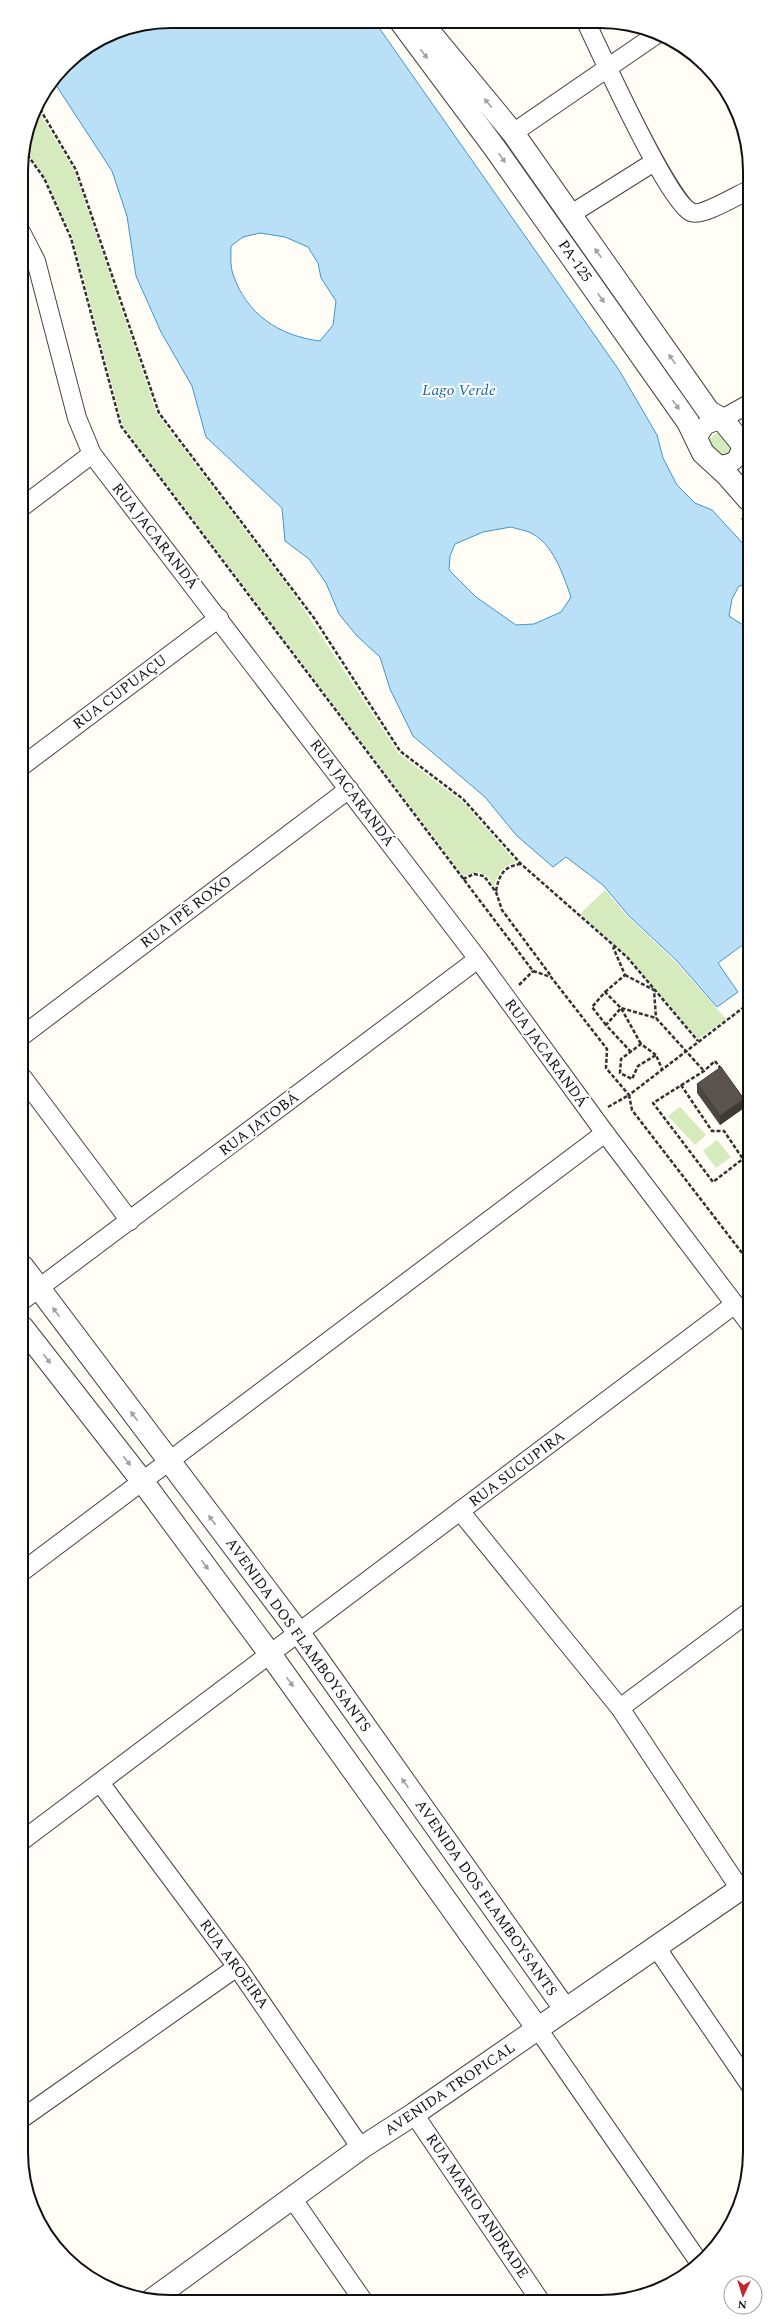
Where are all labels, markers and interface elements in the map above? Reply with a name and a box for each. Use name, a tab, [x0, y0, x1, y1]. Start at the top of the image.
one-way arrow	[420, 48, 428, 59]
one-way arrow	[484, 97, 493, 108]
one-way arrow	[498, 153, 506, 163]
street label: PA-125	[552, 235, 598, 287]
one-way arrow	[594, 248, 602, 258]
one-way arrow	[597, 293, 605, 304]
one-way arrow	[668, 354, 676, 365]
water label: Lago Verde	[422, 378, 496, 402]
one-way arrow	[672, 399, 680, 410]
street label: RUA JACARANDÁ	[106, 478, 204, 594]
street label: RUA CUPUAÇU	[68, 649, 172, 735]
street label: RUA JACARANDÁ	[304, 734, 400, 852]
street label: RUA IPÊ ROXO	[135, 870, 237, 954]
street label: RUA JACARANDÁ	[499, 994, 593, 1112]
street label: RUA JATOBÁ	[214, 1086, 304, 1162]
one-way arrow	[52, 1306, 61, 1317]
one-way arrow	[43, 1353, 51, 1364]
one-way arrow	[130, 1410, 138, 1421]
street label: RUA SUCUPIRA	[464, 1425, 570, 1513]
one-way arrow	[123, 1456, 131, 1467]
one-way arrow	[208, 1514, 217, 1525]
street label: AVENIDA DOS FLAMBOYSANTS	[219, 1533, 377, 1737]
one-way arrow	[201, 1560, 209, 1571]
one-way arrow	[286, 1676, 294, 1687]
one-way arrow	[401, 1777, 409, 1788]
street label: AVENIDA DOS FLAMBOYSANTS	[409, 1795, 563, 2001]
street label: RUA AROEIRA	[193, 1914, 275, 2014]
street label: AVENIDA TROPICAL	[380, 2036, 520, 2142]
street label: RUA MARIO ANDRADE	[420, 2129, 534, 2283]
north arrow	[723, 2275, 763, 2315]
text: N	[737, 2296, 747, 2313]

